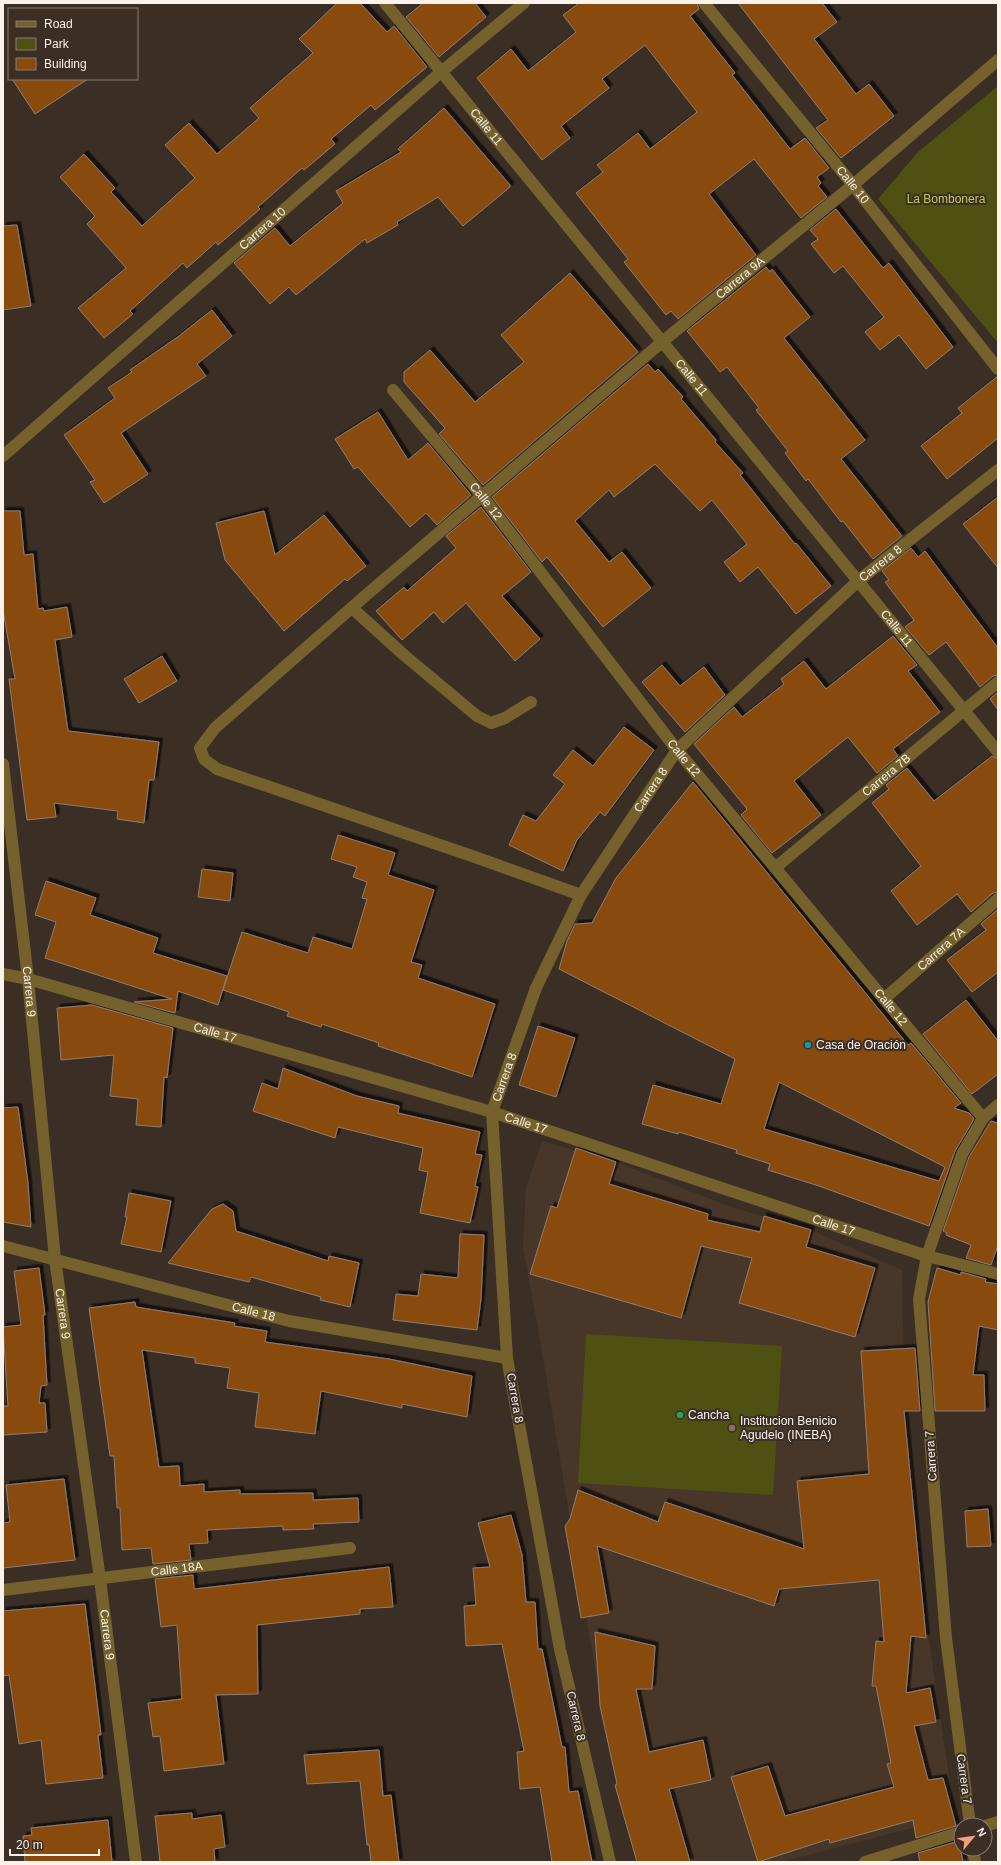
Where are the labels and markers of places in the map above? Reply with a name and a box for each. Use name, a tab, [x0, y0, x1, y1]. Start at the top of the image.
place label: Casa de Oración	[816, 1038, 906, 1052]
marker: Casa de Oración	[803, 1040, 813, 1050]
place label: Cancha	[688, 1408, 730, 1422]
marker: Cancha	[675, 1410, 685, 1420]
place label: Institucion Benicio Agudelo (INEBA)	[740, 1414, 837, 1442]
marker: Institucion Benicio Agudelo (INEBA)	[727, 1423, 737, 1433]

